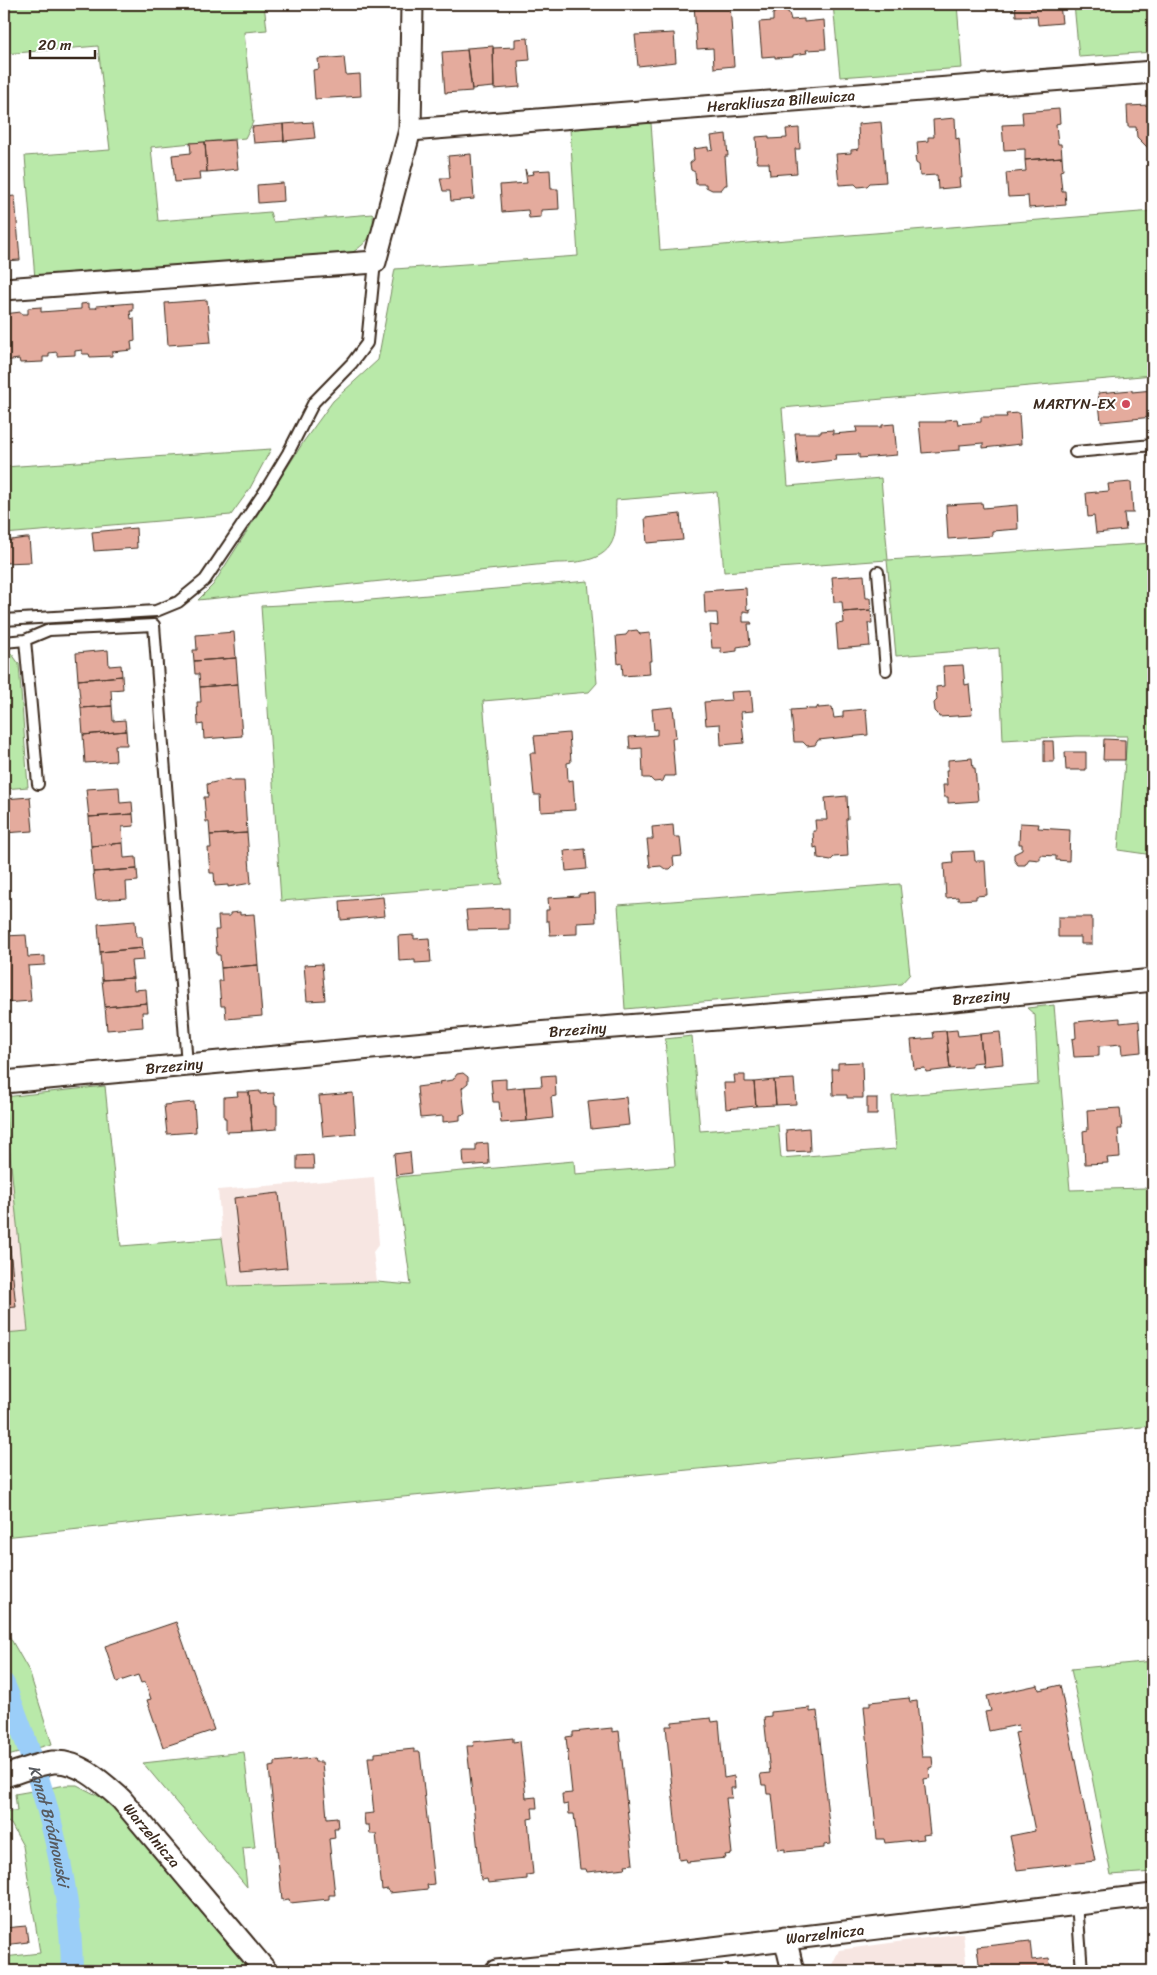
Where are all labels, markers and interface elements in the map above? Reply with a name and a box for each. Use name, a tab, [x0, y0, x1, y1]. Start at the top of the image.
scale bar	[30, 28, 95, 60]
text: 20 m	[38, 32, 72, 58]
street label: Herakliusza Billewicza	[706, 82, 856, 120]
place label: MARTYN-EX	[1033, 391, 1116, 417]
marker: MARTYN-EX	[1120, 398, 1132, 410]
street label: Brzeziny	[951, 981, 1011, 1013]
street label: Brzeziny	[548, 1015, 608, 1045]
street label: Brzeziny	[144, 1051, 204, 1082]
water label: Kanał Bródnowski	[20, 1761, 79, 1892]
street label: Warzelnicza	[116, 1797, 187, 1874]
street label: Warzelnicza	[784, 1917, 866, 1952]

